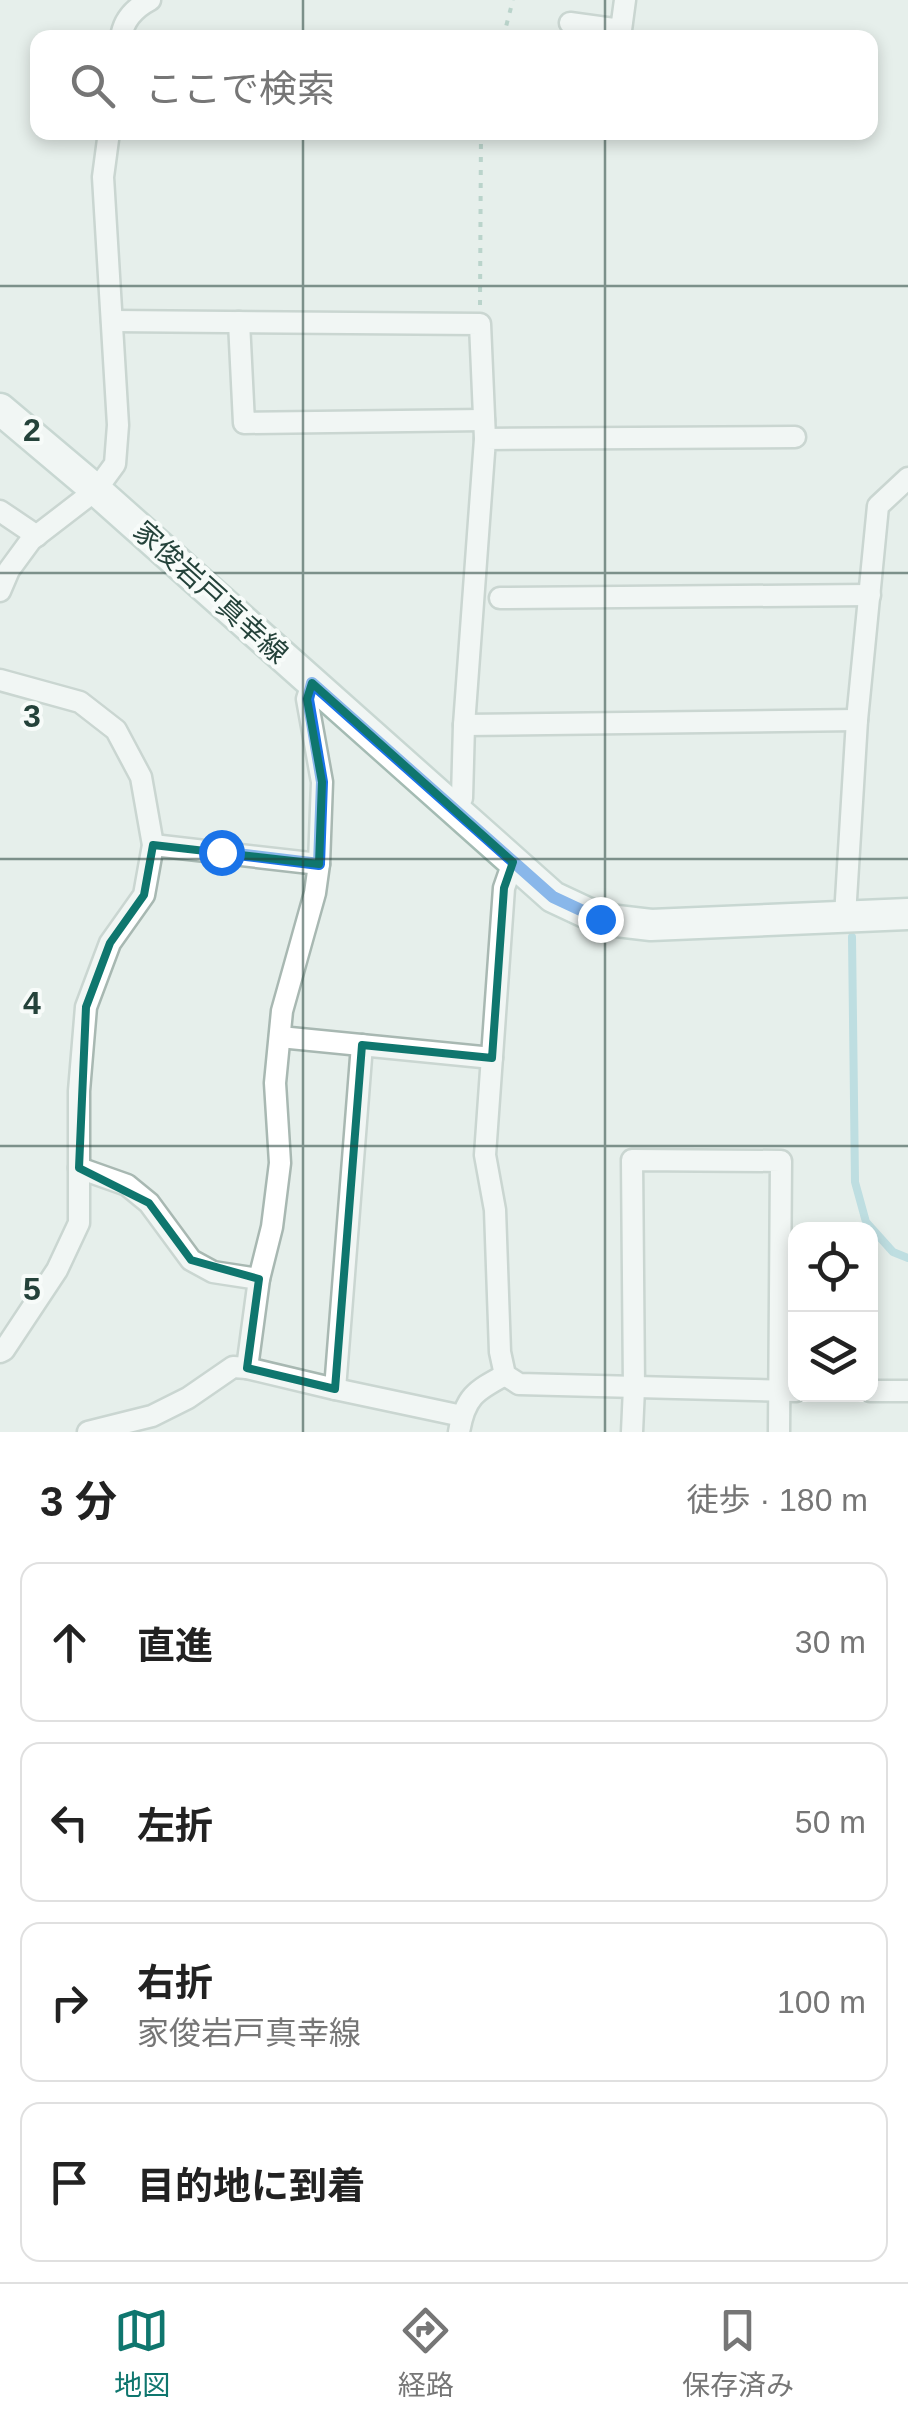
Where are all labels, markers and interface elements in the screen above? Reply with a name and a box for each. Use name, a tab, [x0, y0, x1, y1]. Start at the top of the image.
search box	[30, 30, 878, 140]
icon: search	[65, 58, 120, 113]
text: ここで検索	[145, 68, 335, 110]
text: 2	[23, 412, 41, 448]
street label: 家俊岩戸真幸線	[127, 515, 294, 669]
text: 3	[23, 698, 41, 734]
route start	[199, 830, 245, 876]
route end	[578, 897, 624, 943]
text: 4	[23, 985, 41, 1021]
map controls	[788, 1222, 878, 1402]
button: locate	[788, 1222, 878, 1312]
text: 5	[23, 1271, 41, 1307]
button: layers	[788, 1312, 878, 1402]
text: 3 分	[40, 1478, 117, 1525]
text: 徒歩 · 180 m	[687, 1482, 868, 1518]
icon: ahead	[42, 1615, 97, 1670]
text: 30 m	[795, 1624, 866, 1660]
text: 直進	[137, 1625, 213, 1667]
icon: left	[42, 1795, 97, 1850]
text: 50 m	[795, 1804, 866, 1840]
text: 左折	[137, 1805, 213, 1847]
text: 右折	[137, 1962, 213, 2004]
icon: right	[42, 1975, 97, 2030]
text: 100 m	[777, 1984, 866, 2020]
text: 家俊岩戸真幸線	[137, 2015, 361, 2051]
icon: arrive	[42, 2155, 97, 2210]
text: 目的地に到着	[137, 2165, 365, 2207]
tab: 地図	[114, 2303, 170, 2403]
tab: 経路	[398, 2303, 454, 2403]
tab: 保存済み	[682, 2303, 794, 2403]

